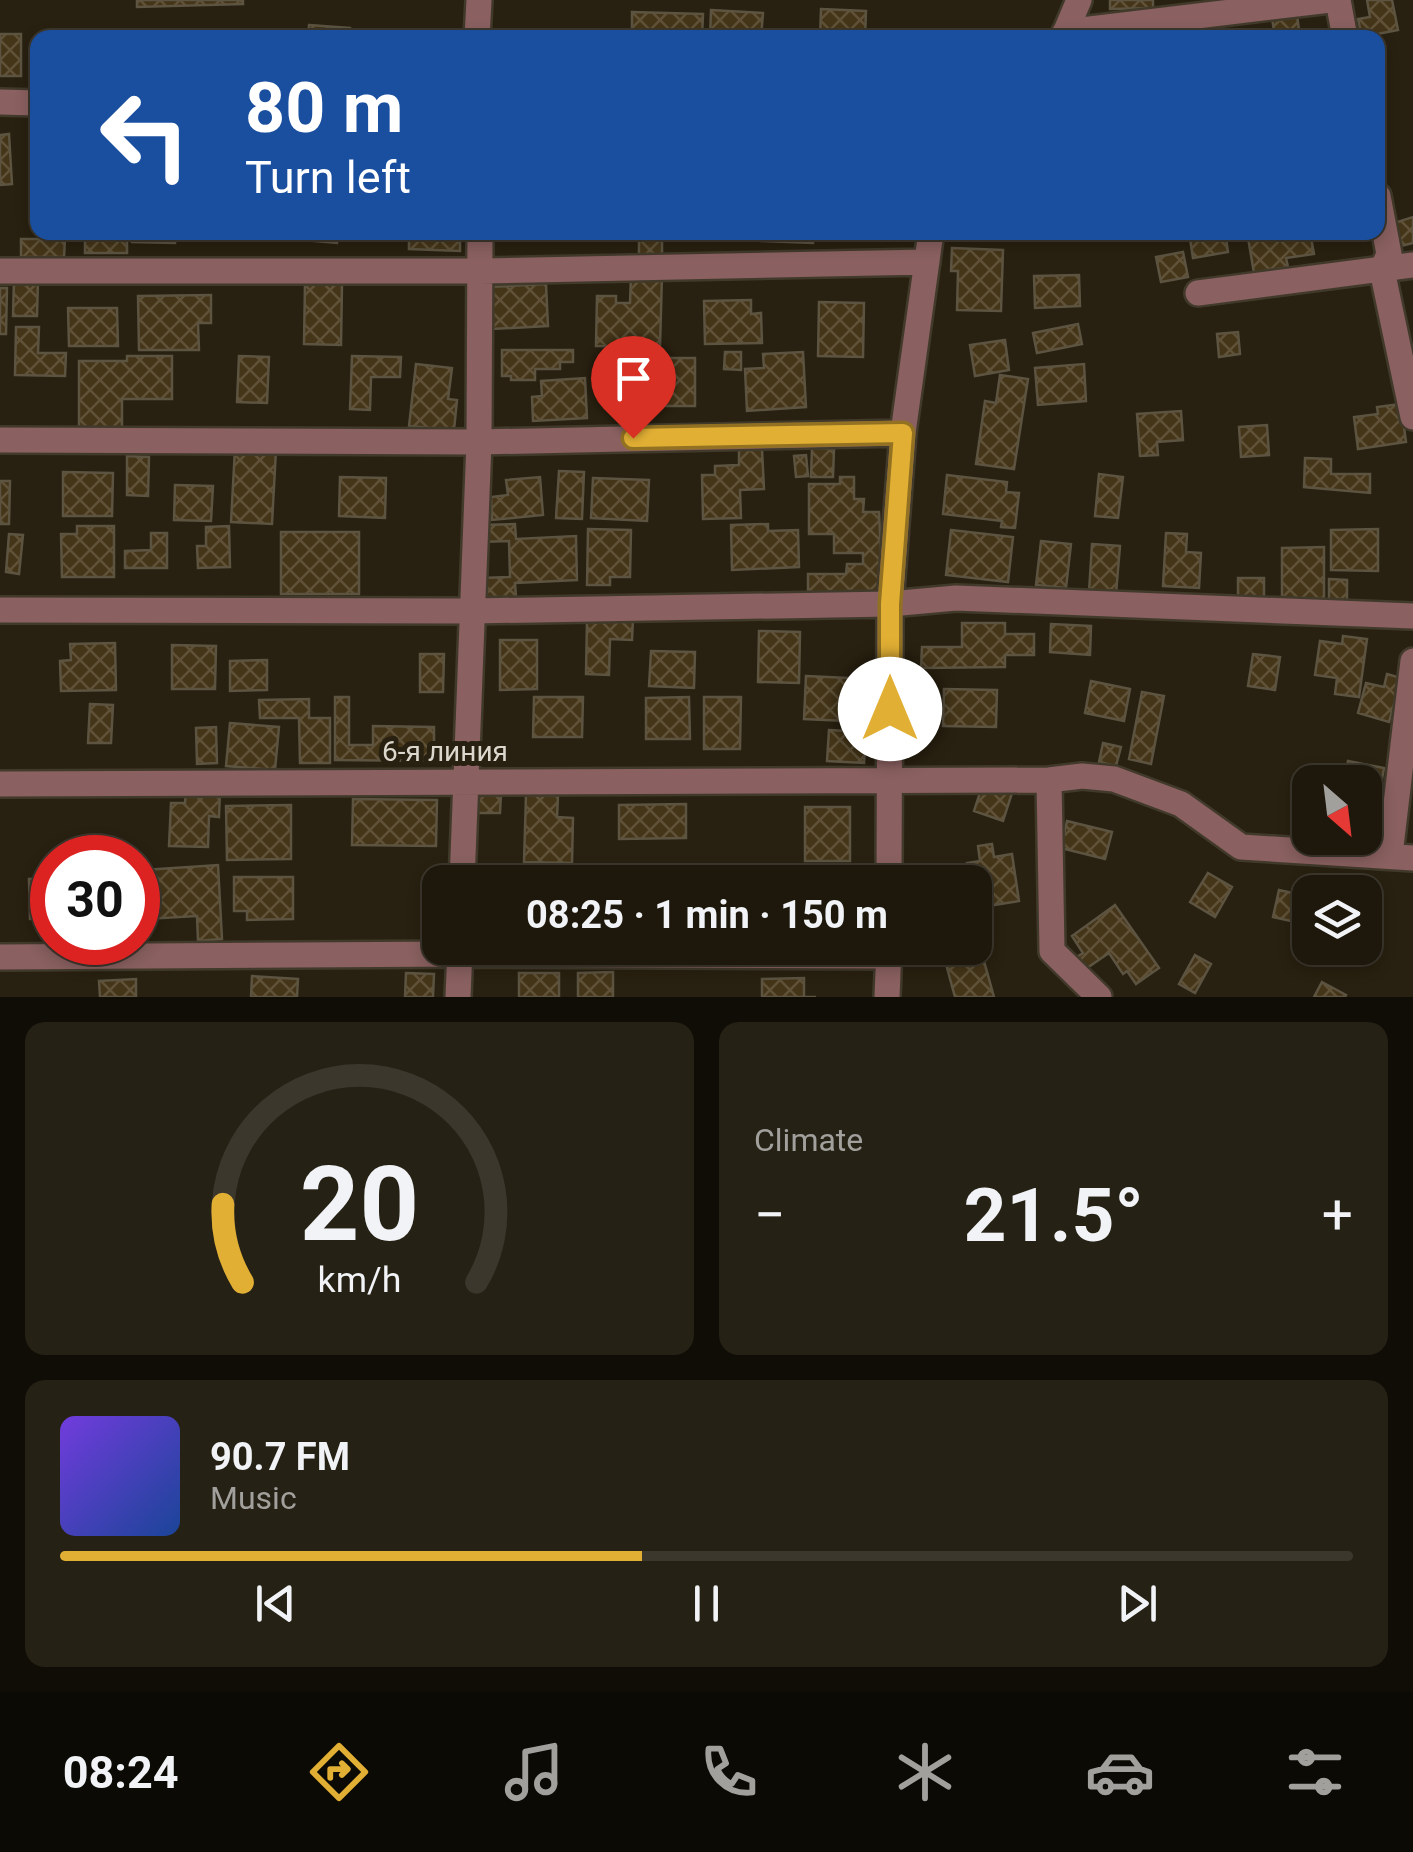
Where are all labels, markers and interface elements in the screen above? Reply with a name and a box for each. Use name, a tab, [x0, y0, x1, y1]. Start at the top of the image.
text: 80 m	[245, 67, 403, 149]
icon: left	[80, 70, 210, 200]
text: Turn left	[245, 151, 411, 204]
pin	[591, 336, 676, 439]
icon: arrive	[606, 351, 661, 406]
position arrow	[838, 657, 942, 761]
street label: 6-я линия	[382, 735, 508, 768]
north arrow	[1292, 765, 1382, 855]
map controls	[1292, 765, 1382, 965]
speed limit sign: 30	[30, 835, 160, 965]
button: layers	[1292, 875, 1382, 965]
text: 08:25 · 1 min · 150 m	[526, 893, 888, 937]
text: Climate	[754, 1121, 863, 1159]
text: 20	[300, 1144, 419, 1265]
text: 21.5°	[964, 1171, 1144, 1259]
text: −	[754, 1183, 785, 1247]
text: +	[1322, 1183, 1353, 1247]
text: km/h	[318, 1259, 401, 1301]
text: 90.7 FM	[210, 1435, 350, 1479]
text: Music	[210, 1479, 297, 1517]
icon: previous	[248, 1576, 303, 1631]
icon: pause	[679, 1576, 734, 1631]
icon: next	[1110, 1576, 1165, 1631]
icon: directions	[304, 1737, 374, 1807]
icon: music	[499, 1737, 569, 1807]
icon: phone	[694, 1737, 764, 1807]
icon: climate	[890, 1737, 960, 1807]
icon: car	[1085, 1737, 1155, 1807]
icon: filters	[1280, 1737, 1350, 1807]
text: 08:24	[63, 1746, 179, 1799]

